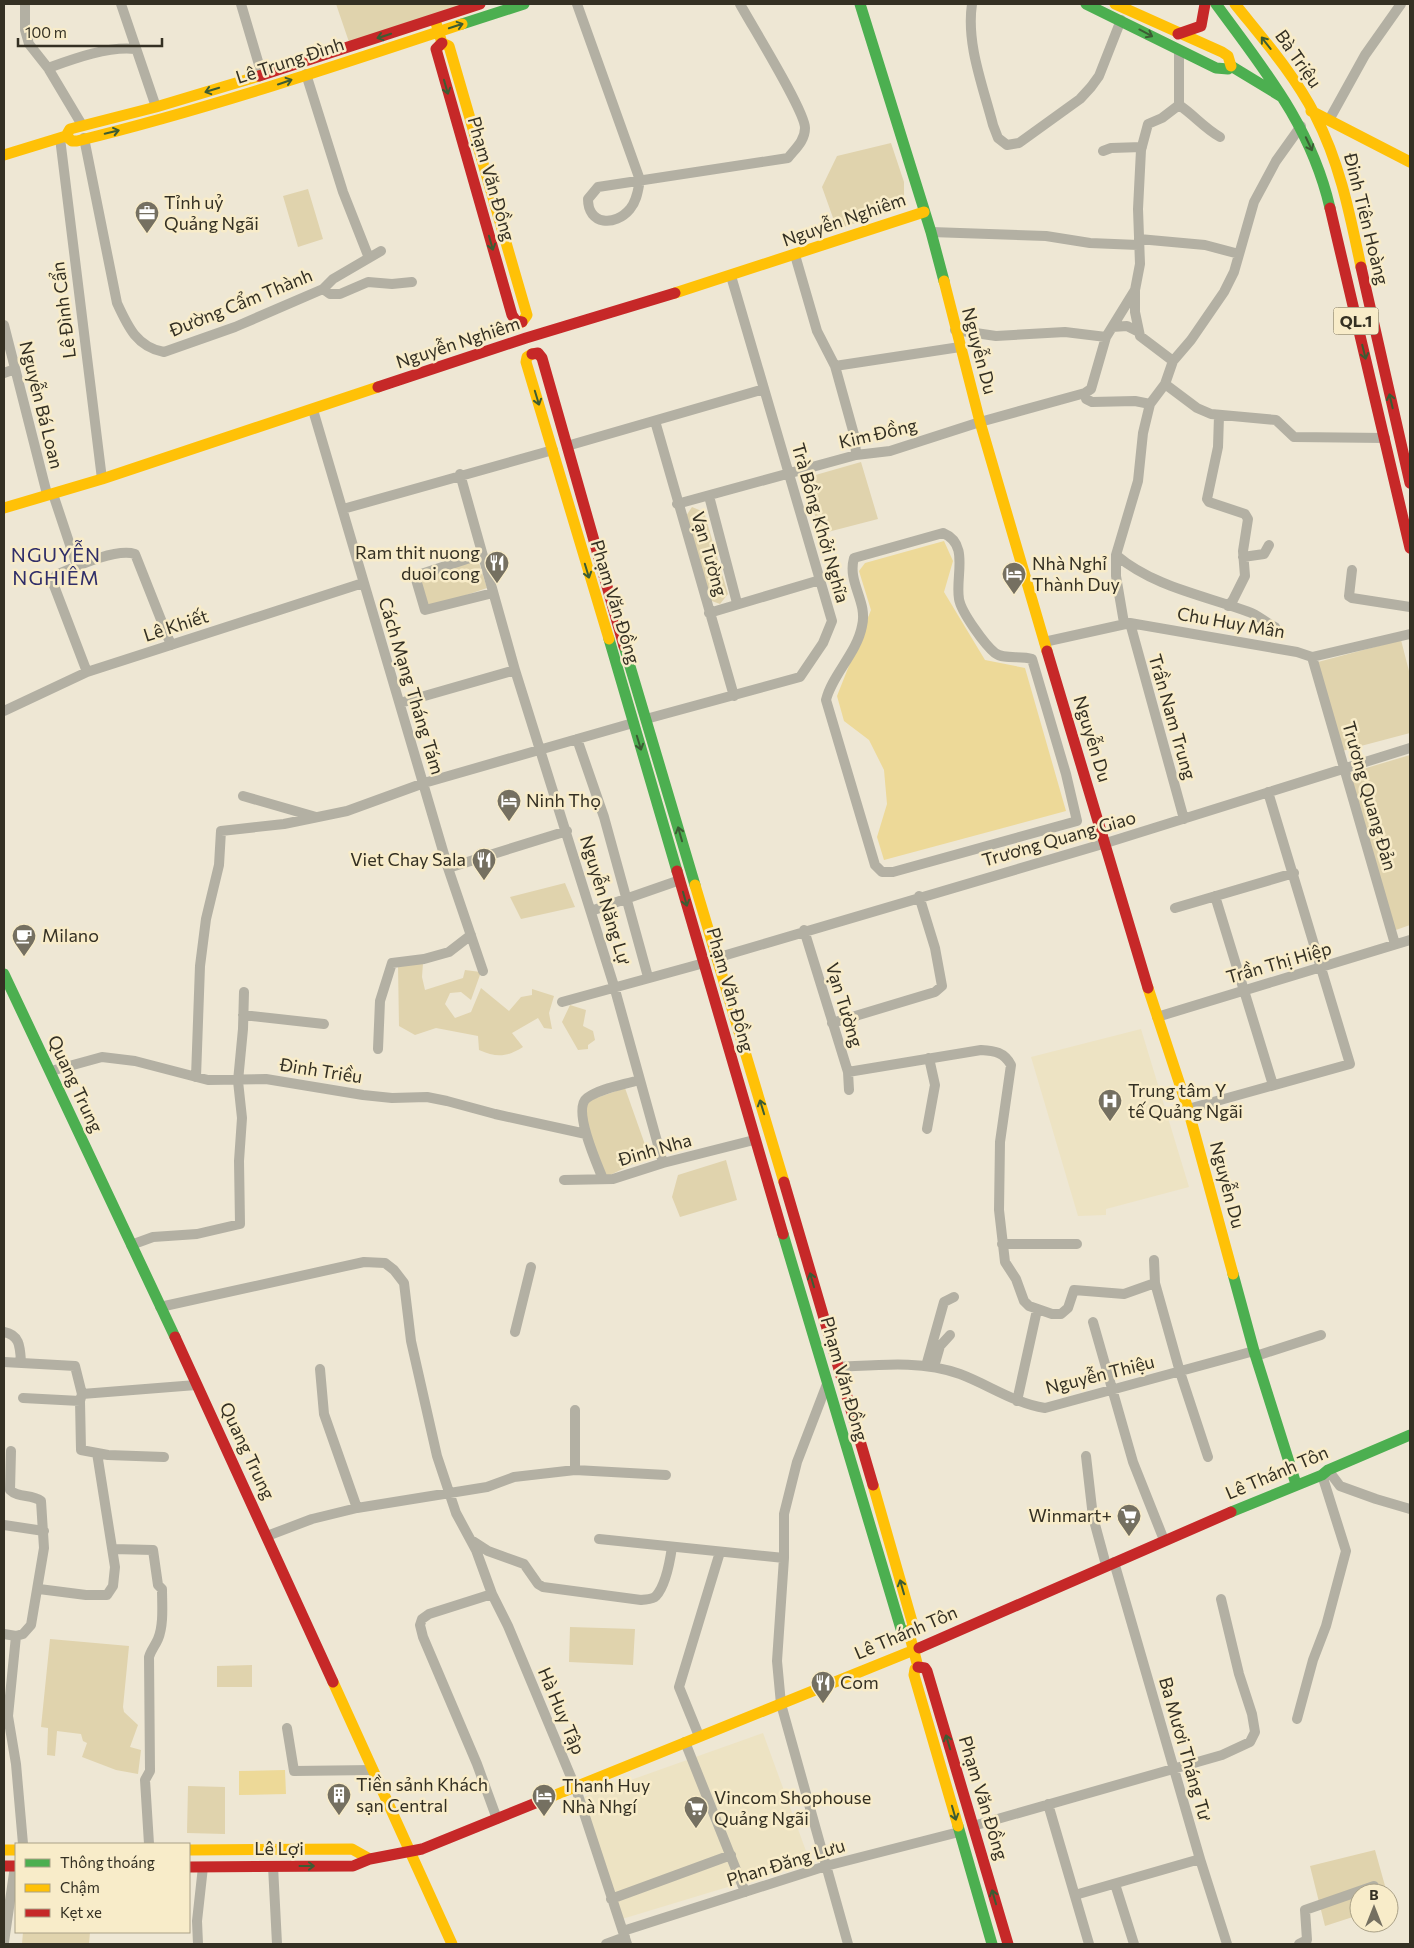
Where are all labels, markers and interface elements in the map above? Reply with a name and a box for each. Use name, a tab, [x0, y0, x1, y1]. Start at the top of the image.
scale bar	[18, 15, 161, 47]
one-way arrow	[448, 21, 463, 30]
text: 100 m	[25, 23, 67, 41]
street label: Bà Triệu	[1271, 25, 1327, 92]
one-way arrow	[1138, 29, 1153, 38]
one-way arrow	[376, 31, 392, 41]
street label: Lê Trung Đình	[233, 32, 347, 88]
one-way arrow	[1261, 37, 1272, 50]
one-way arrow	[277, 77, 292, 86]
one-way arrow	[442, 79, 452, 95]
one-way arrow	[205, 86, 221, 95]
street label: Phạm Văn Đồng	[464, 114, 520, 244]
one-way arrow	[104, 127, 120, 136]
one-way arrow	[1305, 136, 1315, 151]
street label: Đinh Tiên Hoàng	[1340, 150, 1394, 287]
street label: Nguyễn Nghiêm	[779, 188, 908, 250]
place label: Tỉnh uỷ Quảng Ngãi	[164, 191, 259, 234]
office icon: Tỉnh uỷ Quảng Ngãi	[134, 200, 160, 234]
one-way arrow	[487, 235, 496, 251]
street label: Lê Đình Cẩn	[46, 261, 80, 360]
street label: Đường Cẩm Thành	[165, 263, 315, 341]
street label: Nguyễn Du	[958, 305, 1002, 397]
road number: QL.1	[1334, 308, 1378, 334]
street label: Nguyễn Nghiêm	[393, 312, 522, 372]
street label: Nguyễn Bá Loan	[15, 339, 68, 471]
one-way arrow	[1360, 343, 1369, 359]
one-way arrow	[533, 390, 543, 406]
one-way arrow	[1386, 394, 1396, 410]
street label: Kim Đồng	[836, 413, 919, 453]
street label: Trà Bồng Khởi Nghĩa	[788, 440, 854, 605]
street label: Vạn Tường	[687, 509, 733, 599]
street label: Phạm Văn Đồng	[587, 537, 645, 667]
district label: NGUYỄN NGHIÊM	[11, 540, 101, 589]
place label: Ram thit nuong duoi cong	[355, 541, 480, 584]
restaurant icon: Ram thit nuong duoi cong	[484, 550, 510, 584]
place label: Nhà Nghỉ Thành Duy	[1032, 552, 1120, 595]
hotel icon: Nhà Nghỉ Thành Duy	[1001, 561, 1027, 595]
one-way arrow	[583, 563, 593, 579]
street label: Cách Mạng Tháng Tám	[375, 595, 449, 777]
street label: Chu Huy Mân	[1176, 602, 1287, 642]
street label: Lê Khiết	[140, 604, 211, 646]
street label: Trần Nam Trung	[1145, 651, 1201, 782]
street label: Nguyễn Du	[1069, 693, 1116, 784]
street label: Trương Quang Đản	[1338, 719, 1402, 873]
one-way arrow	[635, 735, 644, 751]
hotel icon: Ninh Thọ	[496, 788, 522, 822]
place label: Ninh Thọ	[526, 789, 601, 811]
street label: Trương Quang Giao	[979, 806, 1138, 871]
one-way arrow	[674, 827, 684, 843]
street label: Nguyễn Năng Lự	[576, 832, 636, 967]
restaurant icon: Viet Chay Sala	[471, 847, 497, 881]
place label: Viet Chay Sala	[350, 848, 466, 870]
one-way arrow	[681, 891, 691, 907]
cafe icon: Milano	[11, 923, 37, 957]
place label: Milano	[42, 924, 99, 946]
street label: Phạm Văn Đồng	[703, 925, 759, 1055]
street label: Trần Thị Hiệp	[1224, 937, 1334, 988]
street label: Vạn Tường	[822, 960, 868, 1050]
street label: Quang Trung	[44, 1031, 108, 1136]
street label: Đinh Triều	[277, 1052, 364, 1087]
place label: Trung tâm Y tế Quảng Ngãi	[1128, 1079, 1243, 1122]
hospital icon: Trung tâm Y tế Quảng Ngãi	[1097, 1088, 1123, 1122]
one-way arrow	[756, 1100, 766, 1116]
street label: Đinh Nha	[615, 1128, 694, 1170]
street label: Nguyễn Du	[1206, 1139, 1250, 1231]
one-way arrow	[807, 1273, 817, 1289]
street label: Phạm Văn Đồng	[817, 1314, 873, 1444]
street label: Nguyễn Thiệu	[1043, 1350, 1157, 1398]
street label: Quang Trung	[216, 1398, 280, 1503]
street label: Lê Thánh Tôn	[1222, 1441, 1331, 1504]
supermarket icon: Winmart+	[1116, 1503, 1142, 1537]
place label: Winmart+	[1028, 1504, 1112, 1526]
one-way arrow	[897, 1580, 906, 1596]
street label: Lê Thánh Tôn	[851, 1601, 960, 1664]
street label: Hà Huy Tập	[534, 1664, 590, 1758]
restaurant icon: Com	[810, 1670, 836, 1704]
place label: Com	[840, 1671, 879, 1693]
street label: Ba Mươi Tháng Tư	[1155, 1674, 1217, 1824]
street label: Phạm Văn Đồng	[955, 1733, 1013, 1863]
one-way arrow	[942, 1734, 952, 1750]
place label: Tiền sảnh Khách sạn Central	[356, 1773, 488, 1816]
place label: Thanh Huy Nhà Nhgí	[562, 1774, 650, 1817]
building icon: Tiền sảnh Khách sạn Central	[326, 1782, 352, 1816]
hotel icon: Thanh Huy Nhà Nhgí	[531, 1783, 557, 1817]
place label: Vincom Shophouse Quảng Ngãi	[714, 1786, 871, 1829]
supermarket icon: Vincom Shophouse Quảng Ngãi	[683, 1795, 709, 1829]
one-way arrow	[950, 1804, 959, 1820]
street label: Phan Đăng Lưu	[724, 1834, 848, 1891]
street label: Lê Lợi	[254, 1837, 304, 1859]
legend	[15, 1843, 190, 1933]
text: Thông thoáng	[60, 1853, 155, 1871]
one-way arrow	[299, 1861, 315, 1871]
text: Chậm	[60, 1878, 100, 1896]
north arrow	[1349, 1883, 1399, 1933]
text: B	[1369, 1886, 1379, 1903]
one-way arrow	[989, 1890, 998, 1906]
text: Kẹt xe	[60, 1903, 102, 1921]

